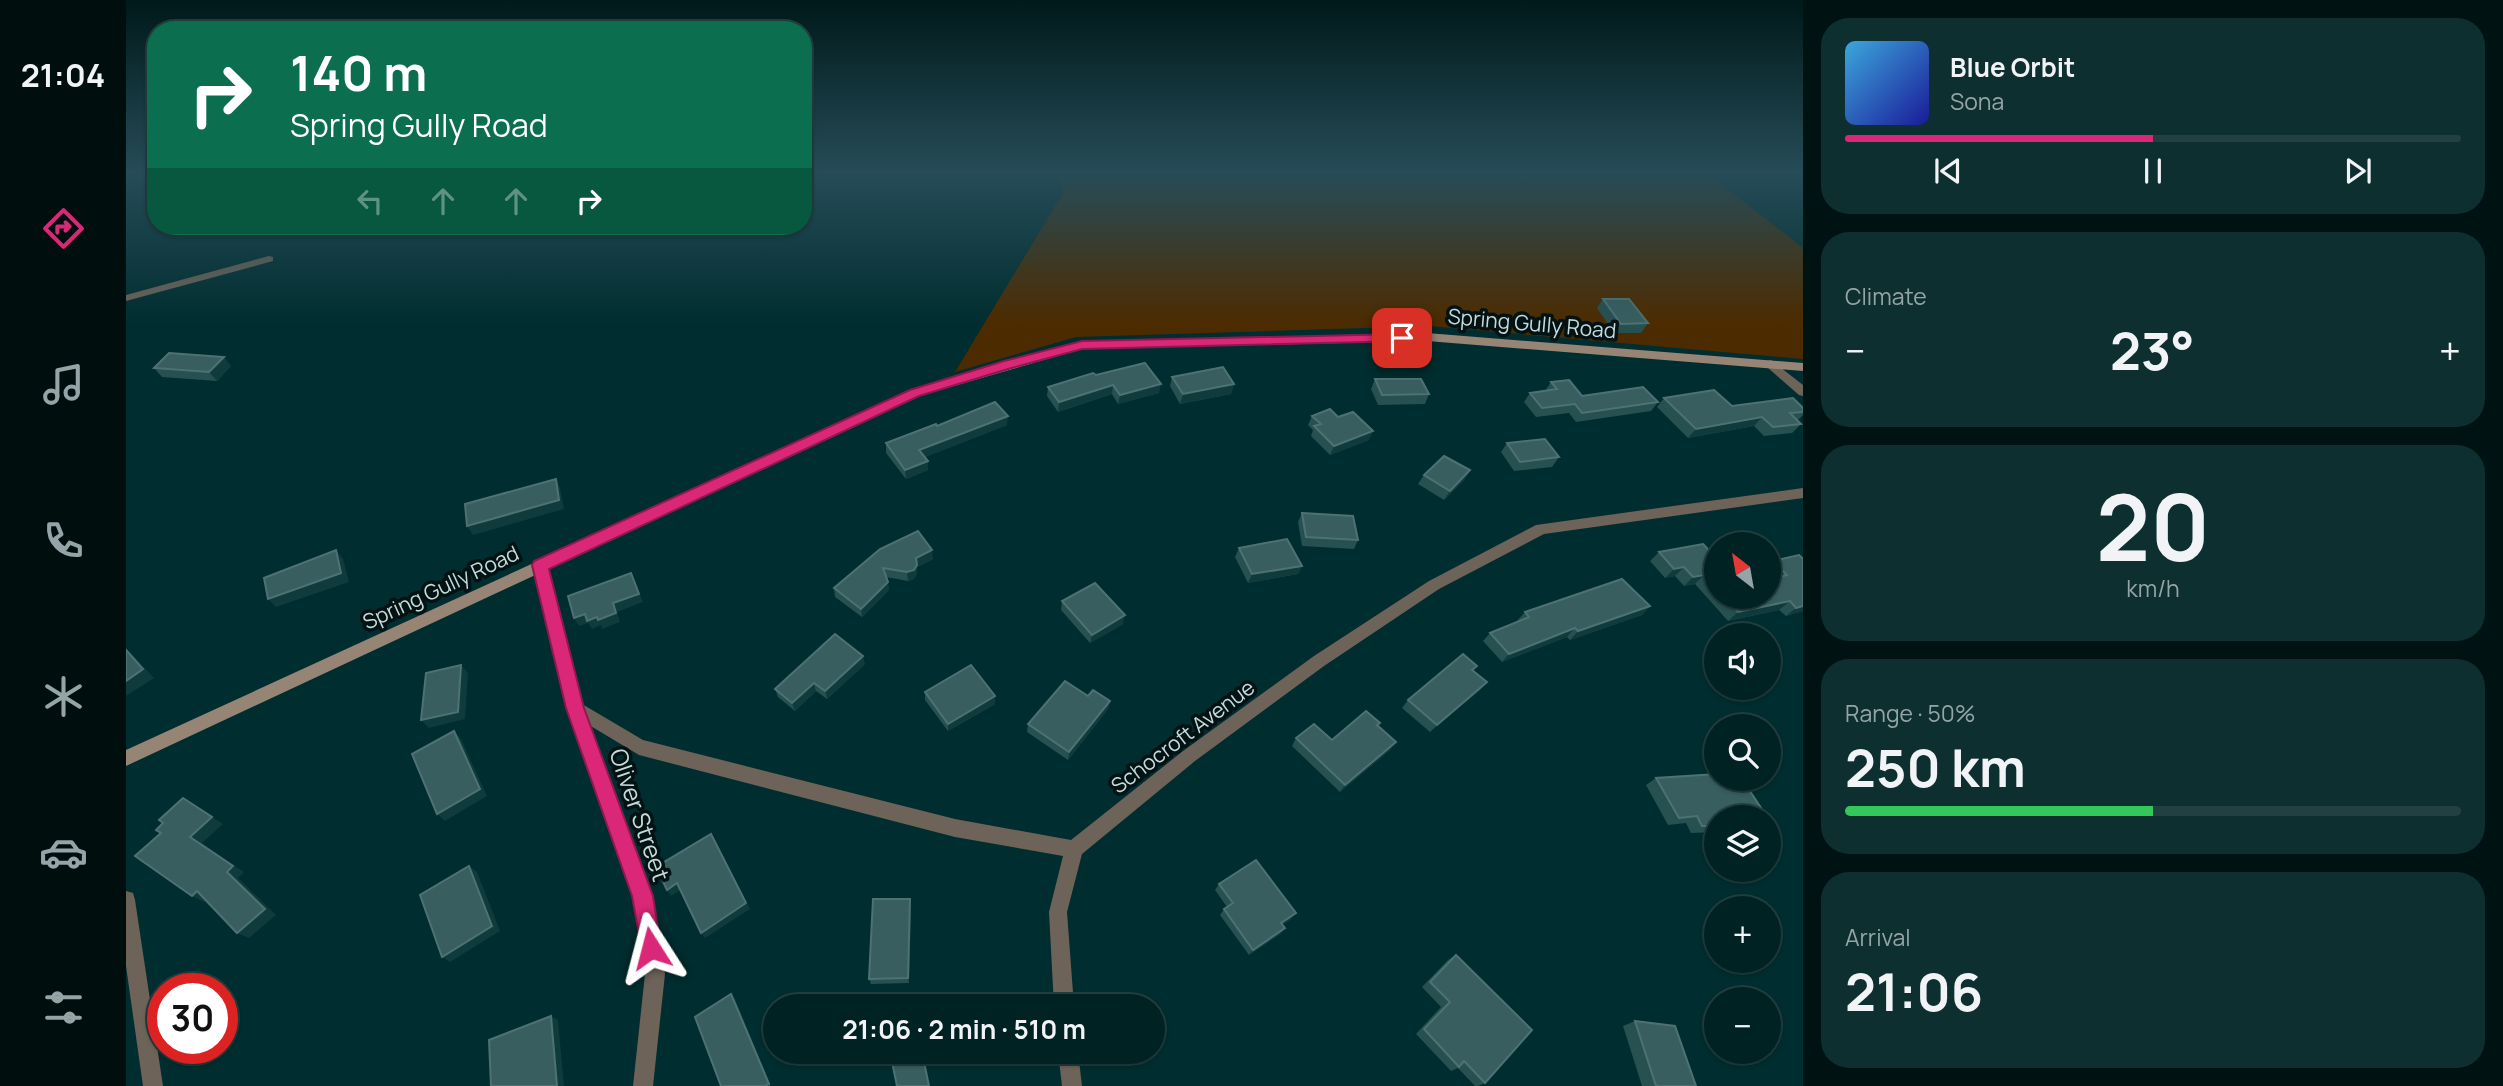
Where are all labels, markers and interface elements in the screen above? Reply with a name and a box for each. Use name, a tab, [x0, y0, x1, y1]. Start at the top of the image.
text: 140 m	[290, 39, 427, 106]
icon: right	[175, 49, 266, 140]
text: Blue Orbit	[1950, 49, 2075, 85]
text: 21:04	[21, 53, 105, 97]
text: Sona	[1950, 85, 2004, 117]
text: Spring Gully Road	[290, 103, 548, 147]
icon: previous	[1929, 152, 1967, 190]
icon: pause	[2134, 152, 2172, 190]
icon: next	[2339, 152, 2377, 190]
icon: left	[351, 182, 389, 220]
icon: ahead	[424, 182, 462, 220]
icon: ahead	[497, 182, 535, 220]
icon: right	[570, 182, 608, 220]
icon: directions	[39, 204, 88, 253]
text: Climate	[1845, 280, 1927, 312]
street label: Spring Gully Road	[1447, 302, 1618, 344]
pin	[1372, 308, 1432, 368]
text: 23°	[2110, 315, 2195, 386]
icon: arrive	[1383, 319, 1421, 357]
text: −	[1845, 324, 1866, 376]
text: +	[2439, 324, 2461, 376]
icon: music	[39, 360, 88, 409]
text: 20	[2096, 464, 2210, 588]
icon: phone	[39, 516, 88, 565]
north arrow	[1704, 532, 1782, 609]
map controls	[1704, 532, 1781, 1064]
street label: Spring Gully Road	[358, 539, 523, 636]
text: km/h	[2126, 572, 2180, 604]
button: sound	[1704, 623, 1781, 700]
icon: climate	[39, 672, 88, 721]
street label: Schocroft Avenue	[1105, 673, 1260, 799]
text: Range · 50%	[1845, 697, 1975, 729]
button: search	[1704, 714, 1781, 791]
text: 250 km	[1845, 732, 2026, 803]
street label: Oliver Street	[602, 744, 679, 885]
button: layers	[1704, 805, 1781, 882]
icon: car	[39, 828, 88, 877]
button: +	[1704, 896, 1781, 973]
position arrow	[614, 911, 688, 985]
text: Arrival	[1845, 921, 1911, 953]
text: 21:06	[1845, 956, 1983, 1027]
speed limit sign: 30	[147, 973, 238, 1064]
icon: filters	[39, 983, 88, 1032]
button: −	[1704, 987, 1781, 1064]
text: 21:06 · 2 min · 510 m	[842, 1011, 1086, 1047]

